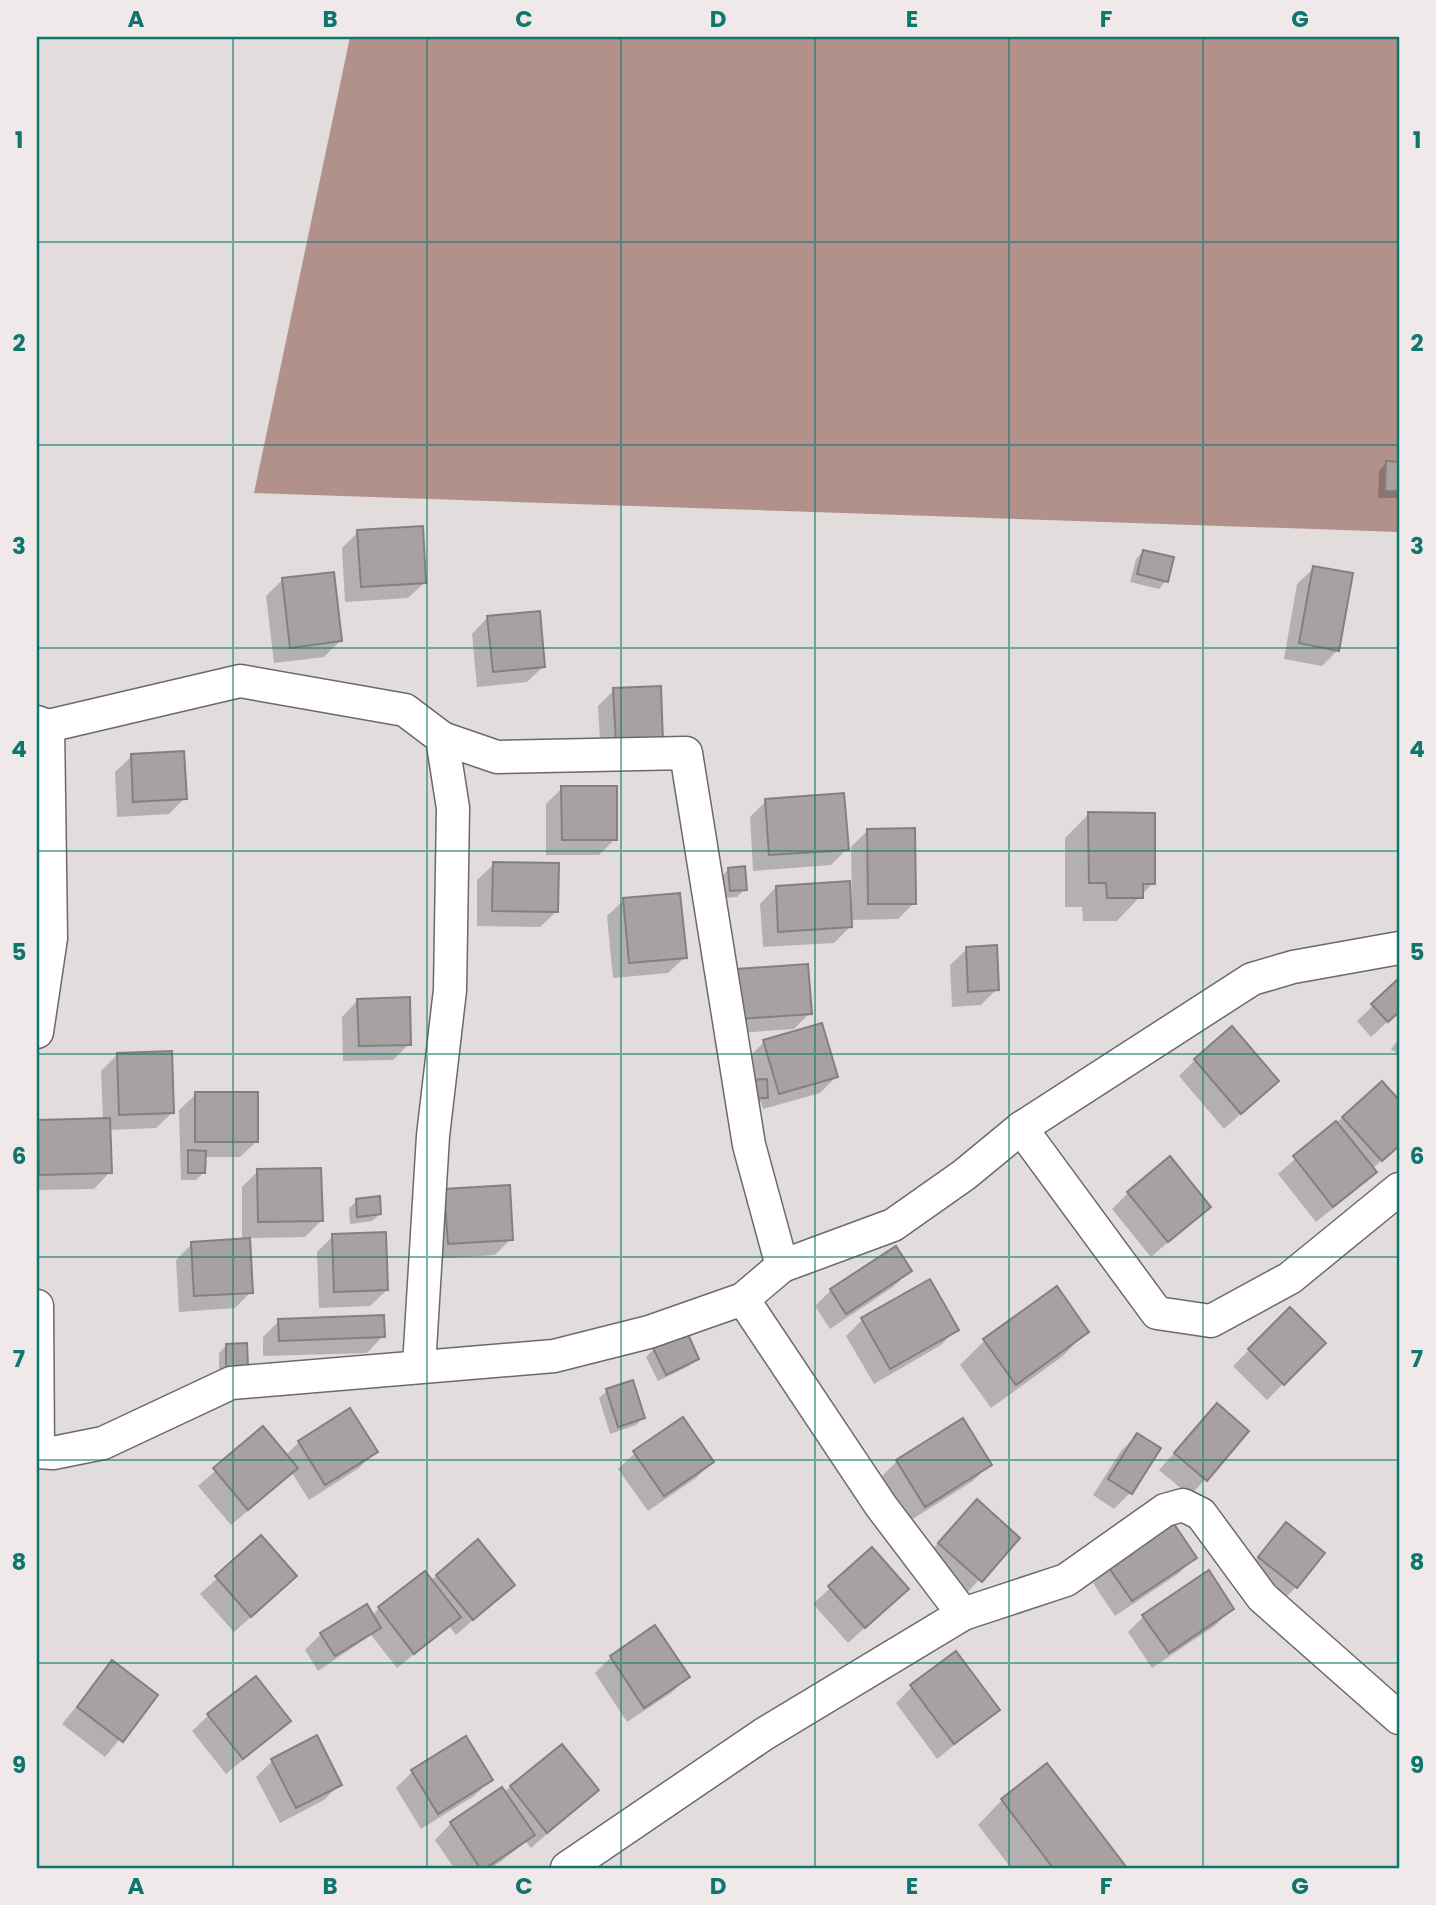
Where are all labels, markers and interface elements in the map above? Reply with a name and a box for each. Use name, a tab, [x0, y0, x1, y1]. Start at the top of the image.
text: A	[128, 3, 145, 35]
text: B	[322, 3, 338, 35]
text: C	[515, 3, 533, 35]
text: D	[710, 3, 726, 35]
text: E	[906, 3, 918, 35]
text: F	[1100, 3, 1112, 35]
text: G	[1291, 3, 1309, 35]
text: 1	[15, 124, 23, 156]
text: 1	[1413, 124, 1421, 156]
text: 2	[12, 327, 26, 359]
text: 2	[1410, 327, 1424, 359]
text: 3	[12, 530, 26, 562]
text: 3	[1410, 530, 1424, 562]
text: 4	[11, 733, 27, 765]
text: 4	[1409, 733, 1425, 765]
text: 5	[12, 936, 26, 968]
text: 5	[1410, 936, 1424, 968]
text: 6	[12, 1140, 26, 1172]
text: 6	[1410, 1140, 1424, 1172]
text: 7	[13, 1343, 25, 1375]
text: 7	[1411, 1343, 1423, 1375]
text: 8	[12, 1546, 26, 1578]
text: 8	[1410, 1546, 1424, 1578]
text: 9	[12, 1749, 26, 1781]
text: 9	[1410, 1749, 1424, 1781]
text: A	[128, 1870, 145, 1902]
text: B	[322, 1870, 338, 1902]
text: C	[515, 1870, 533, 1902]
text: D	[710, 1870, 726, 1902]
text: E	[906, 1870, 918, 1902]
text: F	[1100, 1870, 1112, 1902]
text: G	[1291, 1870, 1309, 1902]

